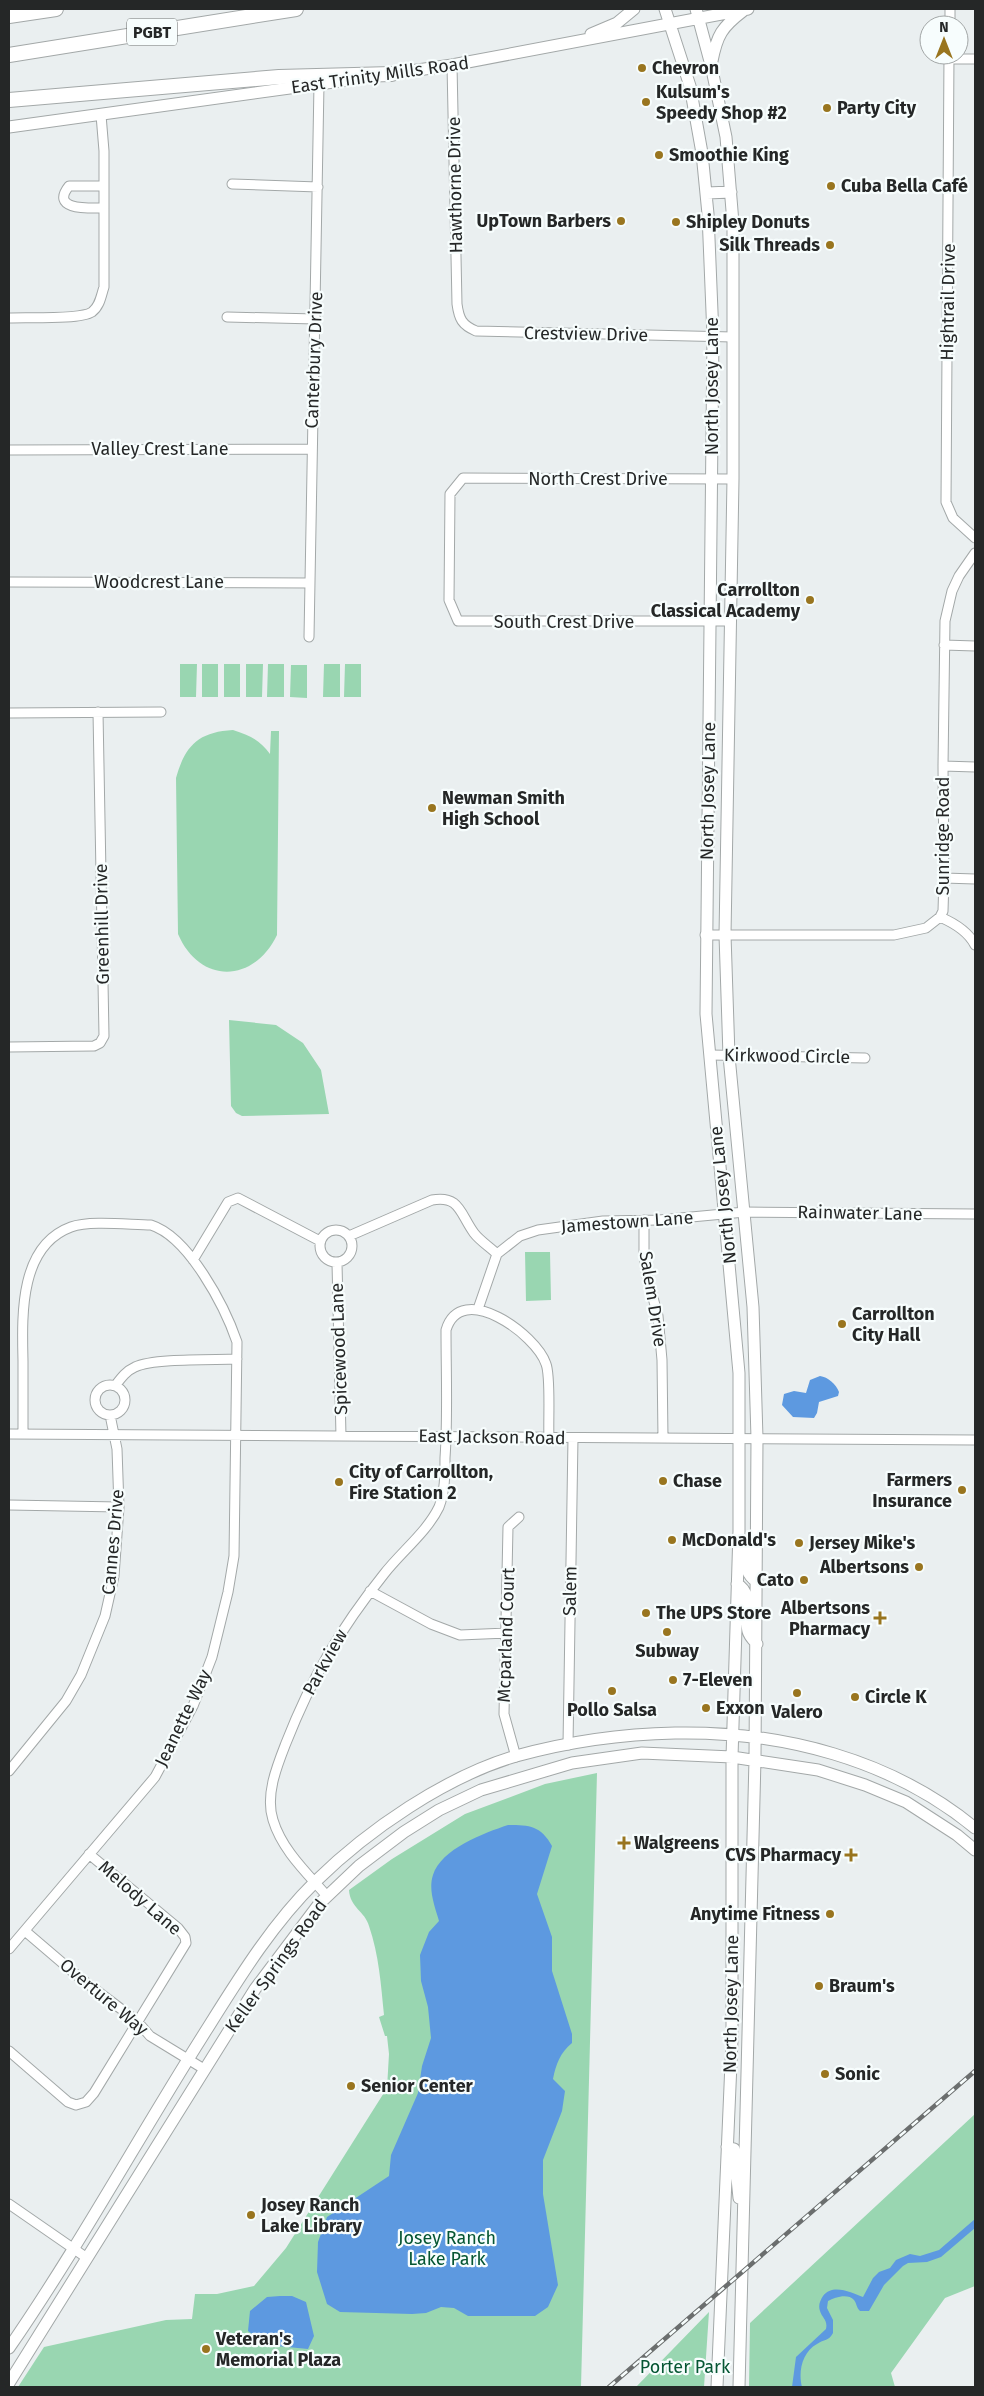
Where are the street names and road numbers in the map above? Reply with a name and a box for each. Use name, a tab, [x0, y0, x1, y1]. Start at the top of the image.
road number: PGBT	[127, 18, 177, 46]
street label: East Trinity Mills Road	[290, 52, 470, 98]
street label: Hawthorne Drive	[443, 116, 467, 254]
street label: Hightrail Drive	[936, 243, 960, 361]
street label: Canterbury Drive	[301, 291, 327, 429]
street label: North Josey Lane	[701, 317, 723, 455]
street label: Crestview Drive	[524, 322, 648, 346]
street label: Valley Crest Lane	[91, 438, 229, 460]
street label: North Crest Drive	[528, 468, 668, 490]
street label: Woodcrest Lane	[94, 571, 224, 593]
street label: South Crest Drive	[494, 611, 634, 633]
street label: North Josey Lane	[696, 722, 720, 860]
street label: Sunridge Road	[932, 777, 954, 895]
street label: Greenhill Drive	[90, 863, 114, 985]
street label: Kirkwood Circle	[724, 1044, 850, 1068]
street label: North Josey Lane	[705, 1125, 741, 1265]
street label: Rainwater Lane	[797, 1201, 923, 1225]
street label: Jamestown Lane	[560, 1206, 694, 1238]
street label: Salem Drive	[635, 1249, 671, 1349]
street label: Spicewood Lane	[326, 1283, 352, 1415]
street label: East Jackson Road	[418, 1425, 566, 1449]
street label: Cannes Drive	[97, 1488, 129, 1596]
street label: Salem	[559, 1566, 581, 1616]
street label: Mcparland Court	[493, 1567, 519, 1703]
street label: Parkview	[298, 1625, 352, 1699]
street label: Jeanette Way	[150, 1666, 216, 1770]
street label: Melody Lane	[94, 1856, 186, 1940]
street label: Keller Springs Road	[220, 1895, 332, 2037]
street label: North Josey Lane	[719, 1935, 743, 2073]
street label: Overture Way	[55, 1954, 153, 2040]

